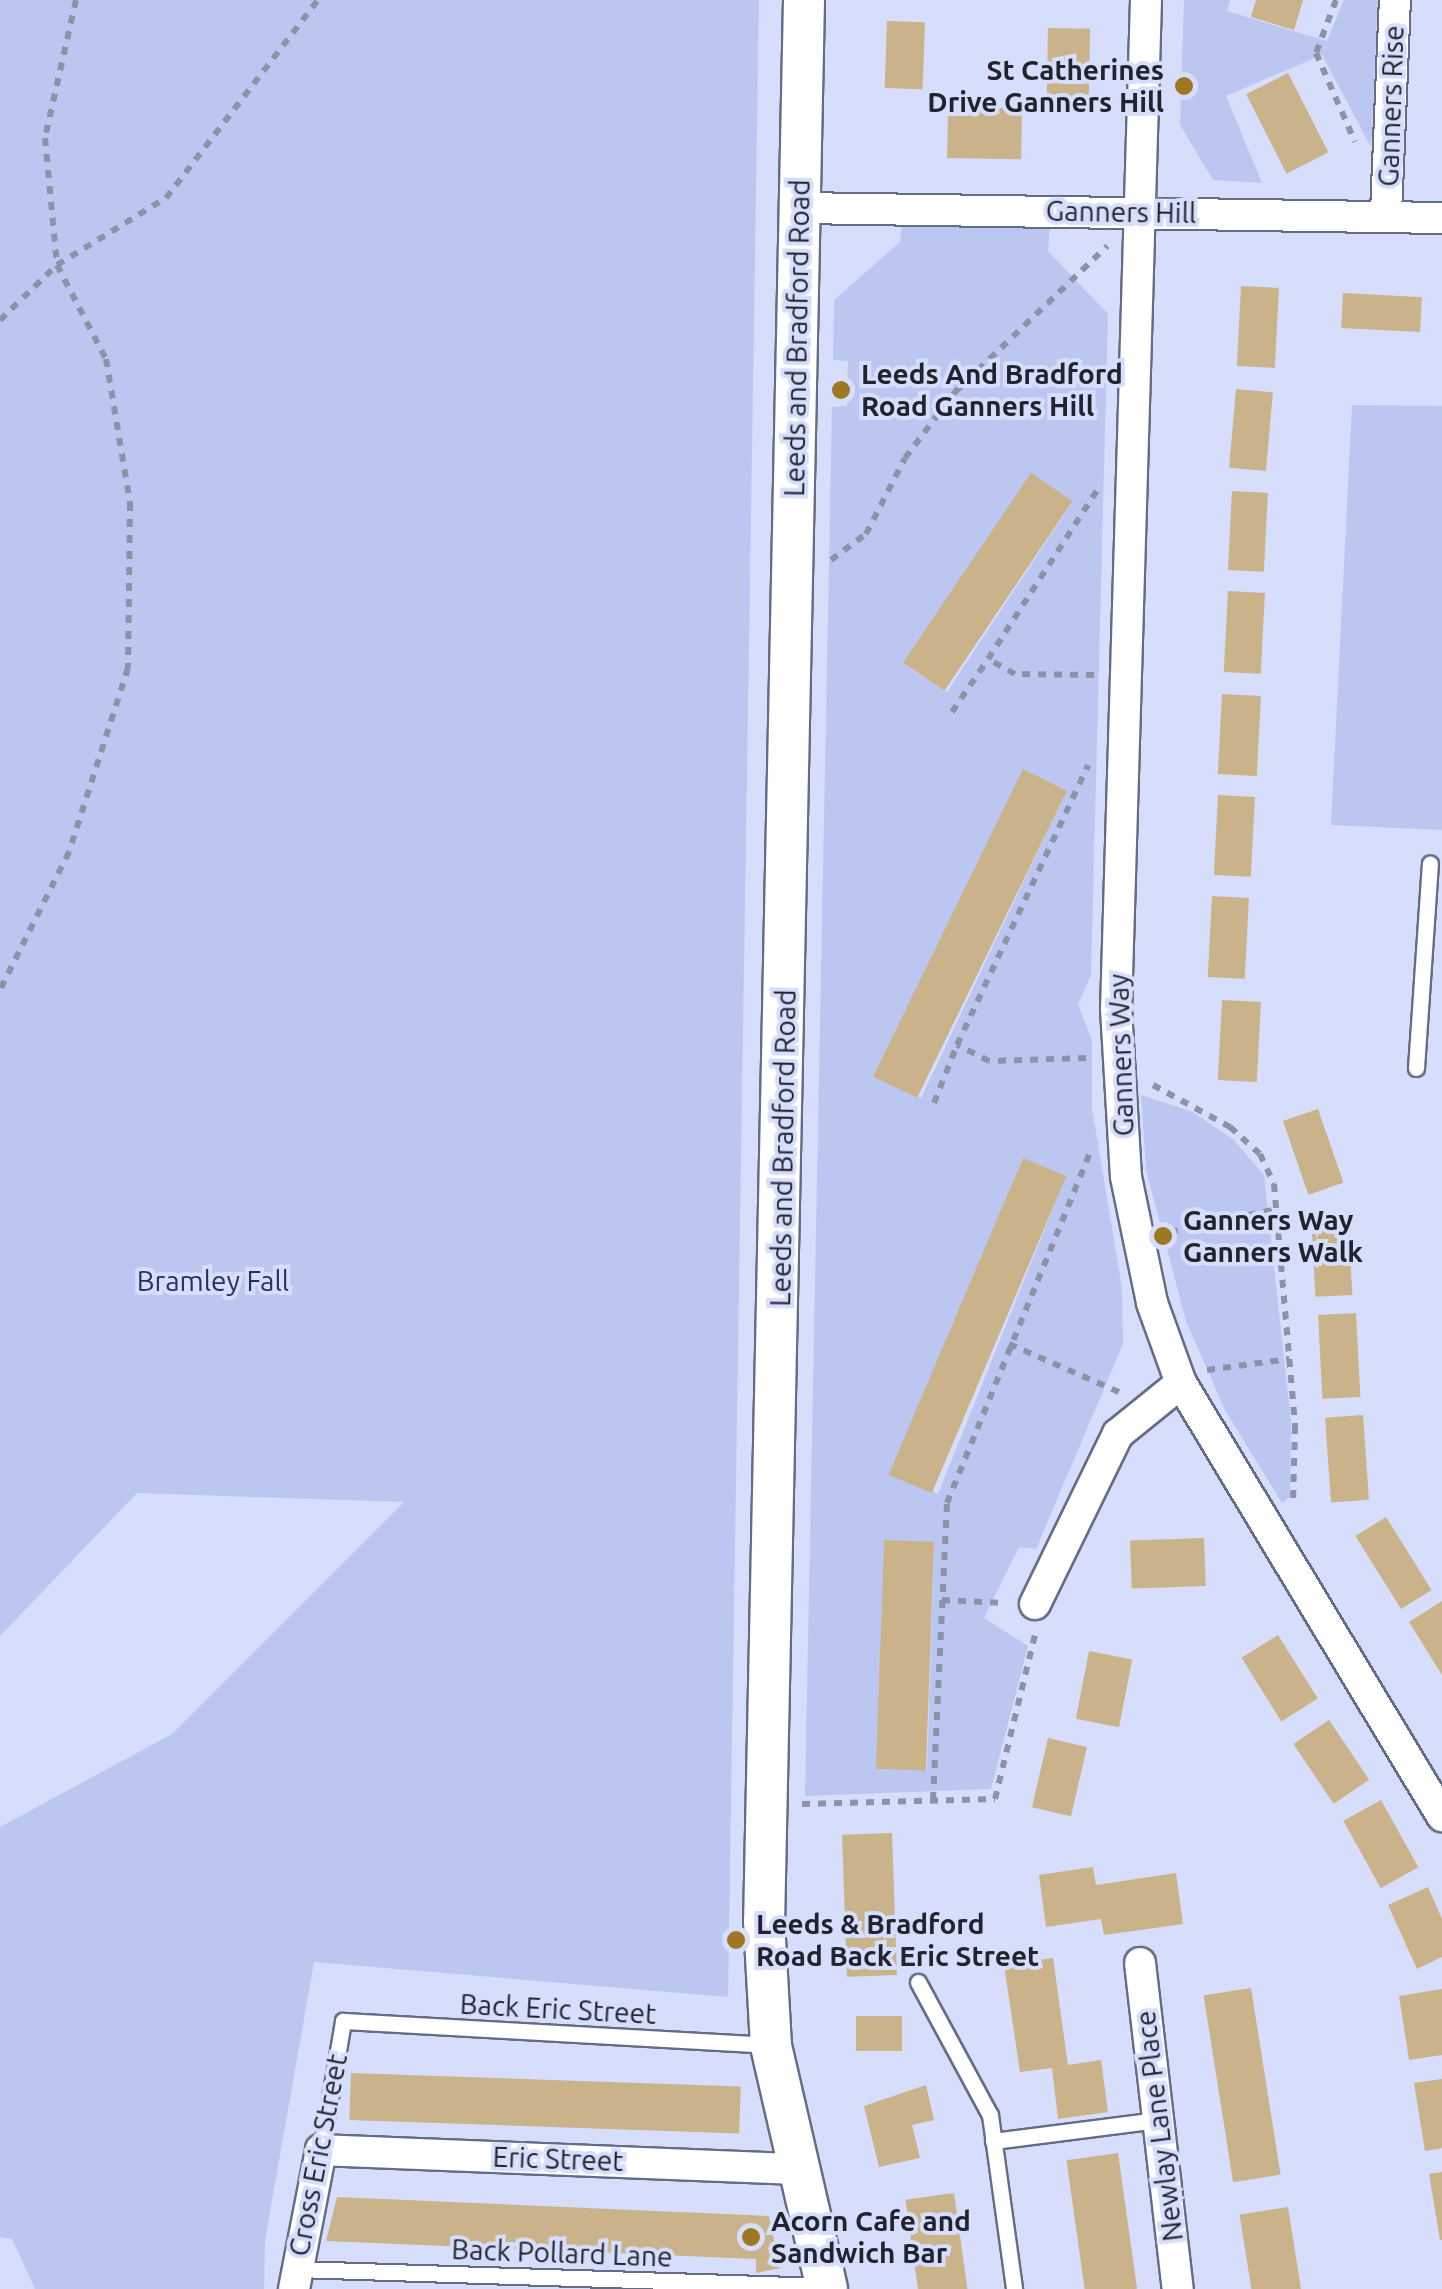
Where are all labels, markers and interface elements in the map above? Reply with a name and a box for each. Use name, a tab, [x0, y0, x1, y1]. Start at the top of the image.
street label: Ganners Rise	[1371, 25, 1411, 187]
place label: St Catherines Drive Ganners Hill	[927, 53, 1164, 119]
marker: St Catherines Drive Ganners Hill	[1173, 75, 1195, 97]
street label: Leeds and Bradford Road	[777, 179, 817, 497]
street label: Ganners Hill	[1045, 194, 1197, 230]
place label: Leeds And Bradford Road Ganners Hill	[861, 357, 1123, 423]
marker: Leeds And Bradford Road Ganners Hill	[830, 379, 852, 401]
street label: Ganners Way	[1101, 973, 1141, 1137]
street label: Leeds and Bradford Road	[763, 989, 803, 1307]
place label: Ganners Way Ganners Walk	[1183, 1203, 1363, 1269]
marker: Ganners Way Ganners Walk	[1152, 1225, 1174, 1247]
park label: Bramley Fall	[137, 1264, 289, 1298]
place label: Leeds & Bradford Road Back Eric Street	[756, 1907, 1039, 1973]
marker: Leeds & Bradford Road Back Eric Street	[725, 1929, 747, 1951]
street label: Back Eric Street	[459, 1987, 657, 2031]
street label: Newlay Lane Place	[1128, 2009, 1190, 2243]
street label: Cross Eric Street	[282, 2051, 354, 2259]
street label: Eric Street	[492, 2140, 624, 2178]
place label: Acorn Cafe and Sandwich Bar	[771, 2204, 971, 2270]
marker: Acorn Cafe and Sandwich Bar	[740, 2226, 762, 2248]
street label: Back Pollard Lane	[451, 2232, 673, 2274]

